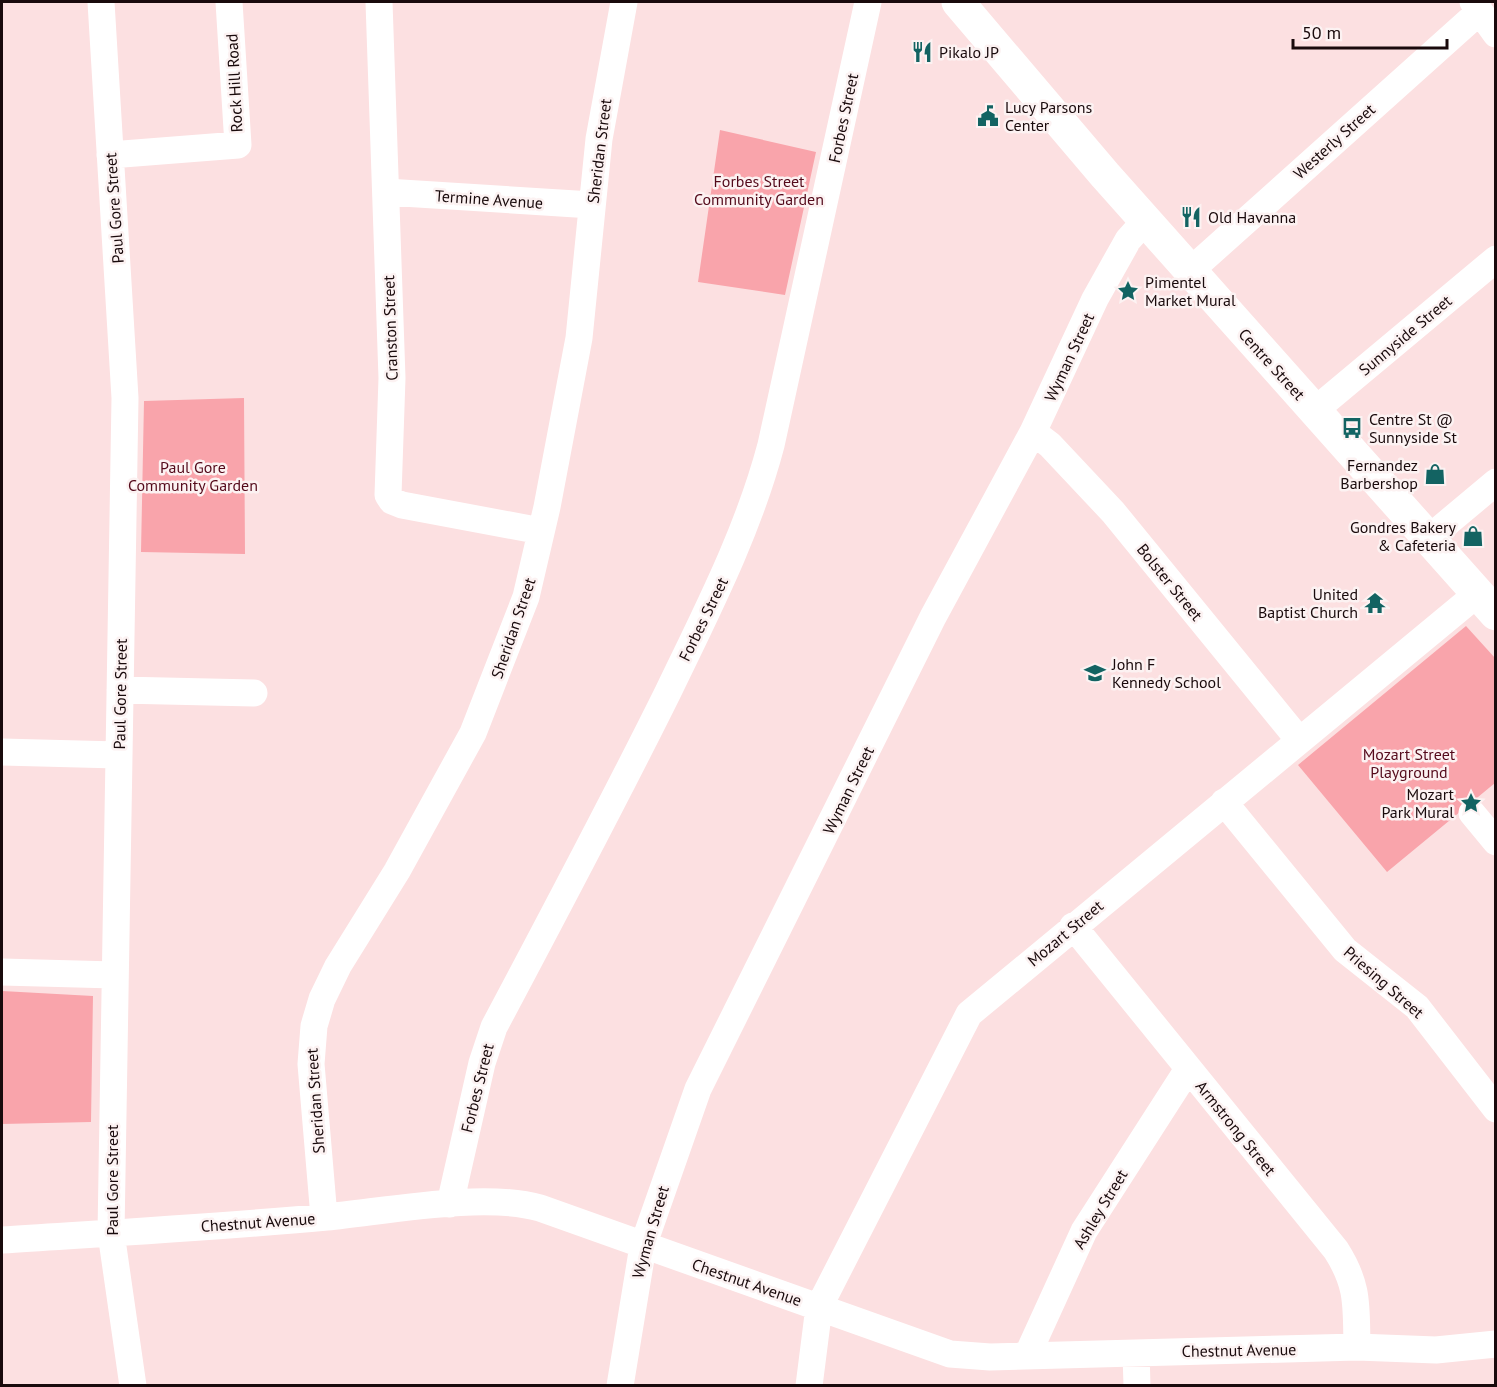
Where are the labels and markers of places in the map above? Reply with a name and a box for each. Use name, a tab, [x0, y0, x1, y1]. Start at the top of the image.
restaurant icon: Pikalo JP	[910, 40, 934, 64]
place label: Pikalo JP	[939, 42, 999, 62]
place label: Lucy Parsons Center	[1005, 97, 1093, 135]
public building icon: Lucy Parsons Center	[976, 104, 1000, 128]
restaurant icon: Old Havanna	[1179, 205, 1203, 229]
place label: Old Havanna	[1208, 207, 1296, 227]
place label: Pimentel Market Mural	[1145, 272, 1236, 310]
place icon: Pimentel Market Mural	[1116, 279, 1140, 303]
place label: Centre St @ Sunnyside St	[1369, 409, 1458, 447]
bus stop icon: Centre St @ Sunnyside St	[1340, 416, 1364, 440]
place label: Fernandez Barbershop	[1340, 455, 1418, 493]
shop icon: Fernandez Barbershop	[1423, 462, 1447, 486]
place label: Gondres Bakery & Cafeteria	[1350, 517, 1457, 555]
shop icon: Gondres Bakery & Cafeteria	[1461, 524, 1485, 548]
place label: United Baptist Church	[1258, 584, 1358, 622]
temple icon: United Baptist Church	[1363, 591, 1387, 615]
place label: John F Kennedy School	[1111, 654, 1221, 692]
school or university icon: John F Kennedy School	[1083, 661, 1107, 685]
place label: Mozart Park Mural	[1381, 784, 1455, 822]
place icon: Mozart Park Mural	[1459, 791, 1483, 815]

